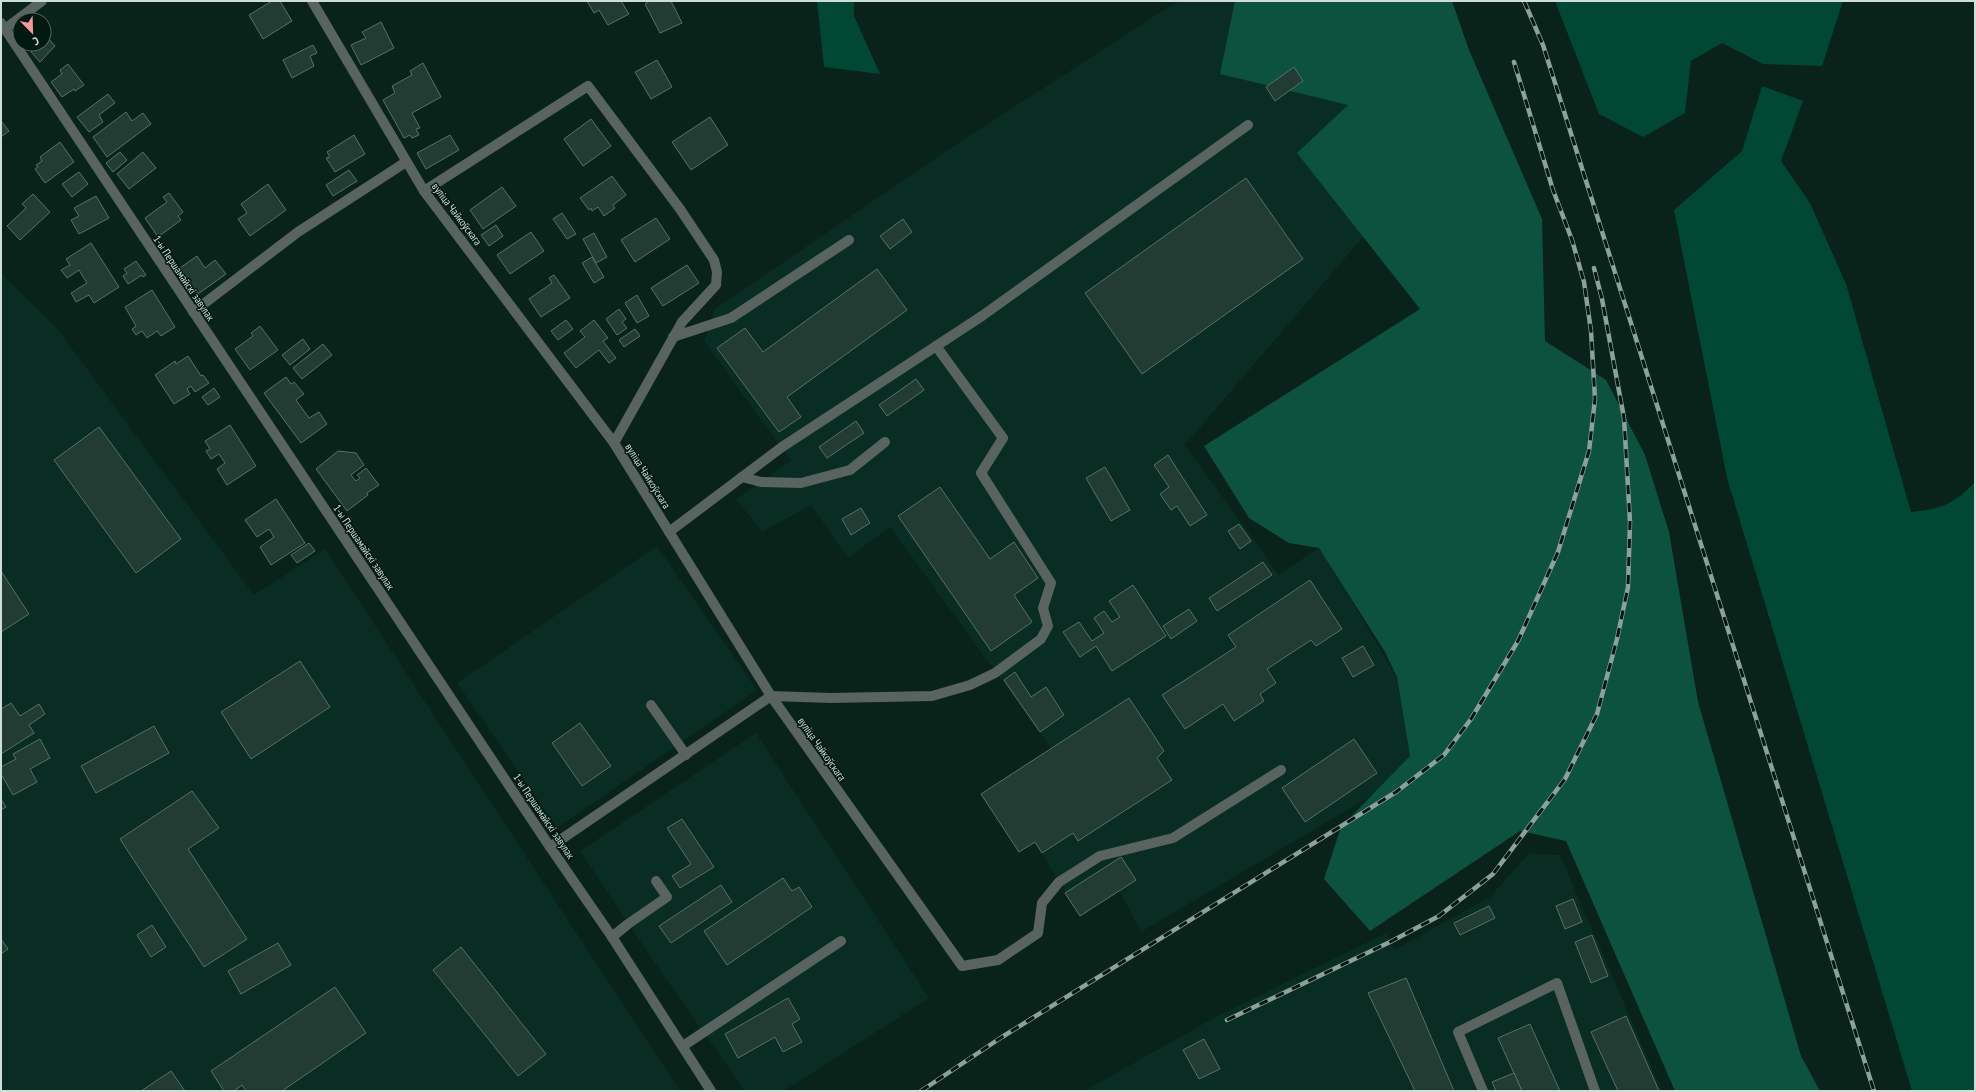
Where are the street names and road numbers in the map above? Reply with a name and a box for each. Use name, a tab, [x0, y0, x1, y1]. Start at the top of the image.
street label: вуліца Чайкоўскага	[429, 180, 485, 248]
street label: 1-ы Першамайскі завулак	[150, 233, 218, 324]
street label: вуліца Чайкоўскага	[622, 441, 674, 511]
street label: 1-ы Першамайскі завулак	[330, 502, 398, 593]
street label: вуліца Чайкоўскага	[795, 714, 849, 784]
street label: 1-ы Першамайскі завулак	[510, 771, 578, 862]

